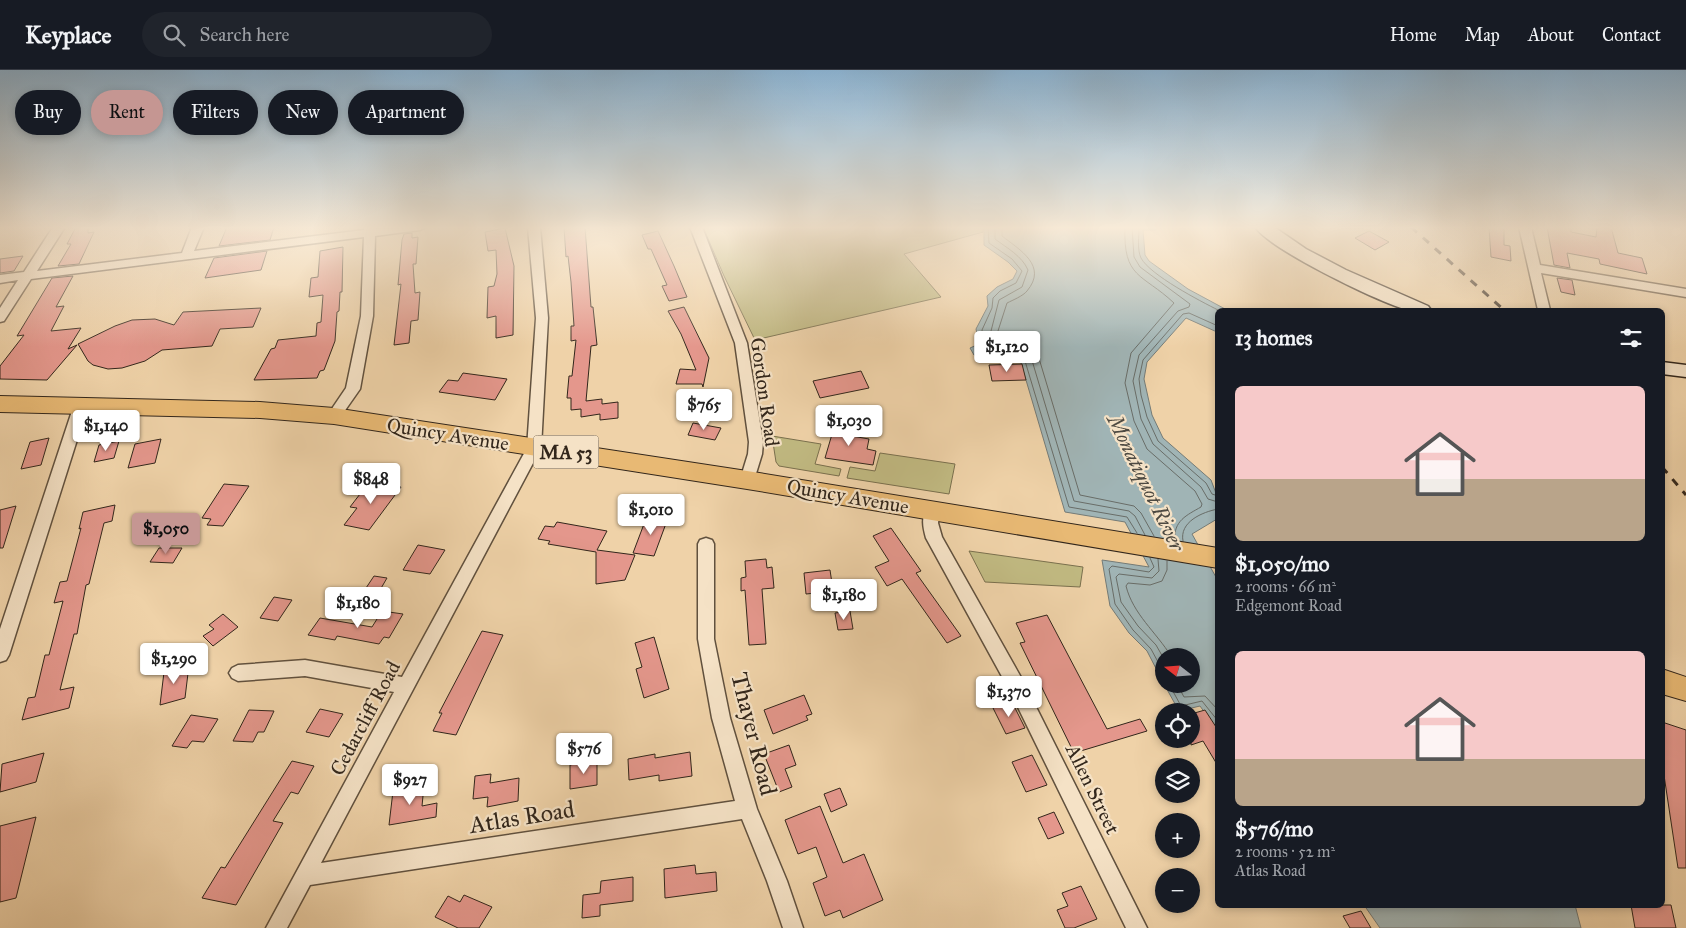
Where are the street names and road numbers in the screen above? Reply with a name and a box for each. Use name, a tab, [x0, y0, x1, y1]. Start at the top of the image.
street label: Gordon Road	[745, 336, 785, 448]
street label: Quincy Avenue	[385, 413, 511, 455]
road number: MA 53	[534, 436, 598, 468]
street label: Quincy Avenue	[785, 473, 911, 519]
street label: Cedarcliff Road	[325, 657, 405, 779]
street label: Thayer Road	[724, 669, 784, 799]
street label: Allen Street	[1060, 739, 1125, 838]
street label: Atlas Road	[466, 794, 577, 840]

